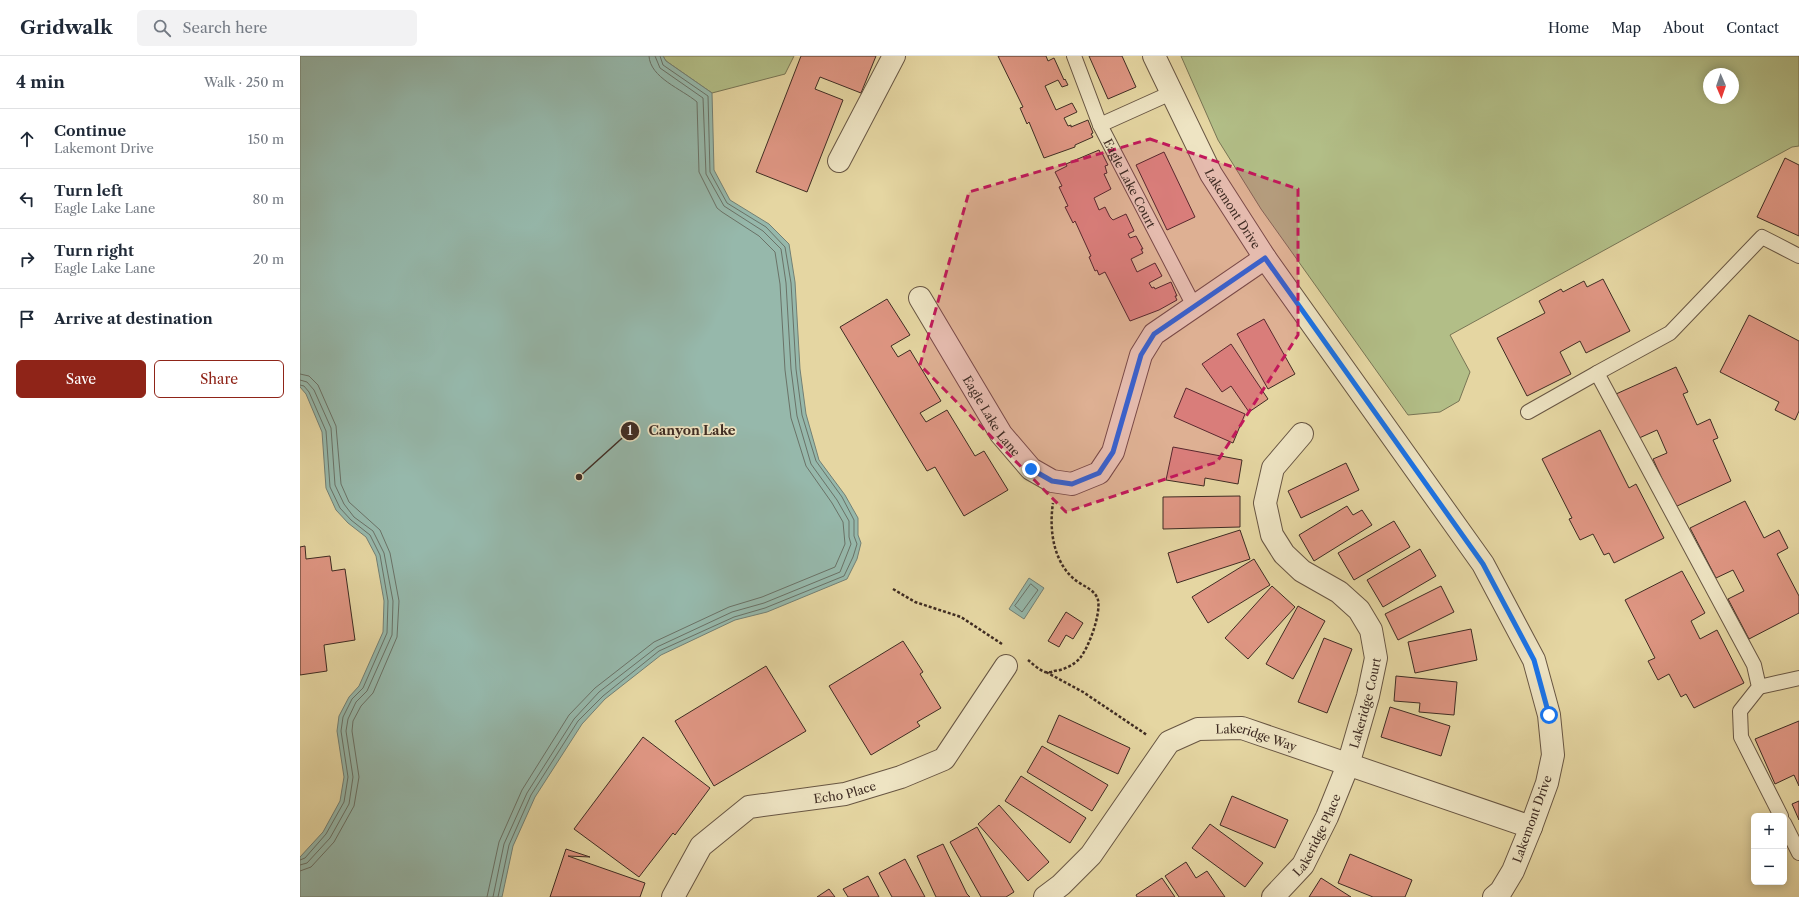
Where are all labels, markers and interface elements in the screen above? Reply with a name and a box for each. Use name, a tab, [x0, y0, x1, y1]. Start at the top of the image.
search box	[137, 10, 417, 46]
text: Gridwalk	[20, 16, 113, 39]
icon: search	[151, 17, 173, 39]
text: Search here	[183, 18, 268, 37]
text: Home	[1548, 19, 1589, 37]
text: Map	[1611, 19, 1641, 37]
text: About	[1663, 19, 1704, 37]
text: Contact	[1726, 19, 1779, 37]
north arrow	[1703, 68, 1739, 104]
text: 4 min	[16, 72, 65, 92]
text: Walk · 250 m	[204, 74, 284, 90]
text: Continue	[54, 121, 126, 140]
icon: ahead	[16, 128, 38, 150]
text: 150 m	[248, 131, 284, 147]
street label: Eagle Lake Court	[1101, 136, 1160, 231]
text: Lakemont Drive	[54, 140, 154, 156]
street label: Lakemont Drive	[1202, 166, 1265, 251]
text: Turn left	[54, 181, 123, 200]
icon: left	[16, 188, 38, 210]
text: 80 m	[252, 191, 284, 207]
text: Eagle Lake Lane	[54, 200, 155, 216]
text: Turn right	[54, 241, 134, 260]
icon: right	[16, 248, 38, 270]
text: 20 m	[253, 251, 284, 267]
text: Eagle Lake Lane	[54, 260, 155, 276]
icon: arrive	[16, 308, 38, 330]
text: Arrive at destination	[54, 309, 213, 328]
button: Save	[16, 360, 146, 398]
button: Share	[154, 360, 284, 398]
street label: Eagle Lake Lane	[960, 373, 1024, 459]
callout: Canyon Lake	[620, 418, 743, 443]
text: Canyon Lake	[648, 422, 736, 438]
text: 1	[627, 423, 633, 438]
route end	[1022, 460, 1040, 478]
street label: Lakeridge Court	[1346, 656, 1384, 750]
route start	[1540, 706, 1558, 724]
street label: Lakeridge Way	[1215, 720, 1299, 754]
street label: Lakemont Drive	[1509, 773, 1555, 865]
street label: Echo Place	[813, 777, 878, 806]
street label: Lakeridge Place	[1289, 791, 1343, 879]
map controls	[1751, 813, 1787, 885]
button: +	[1751, 813, 1787, 849]
button: −	[1751, 849, 1787, 885]

